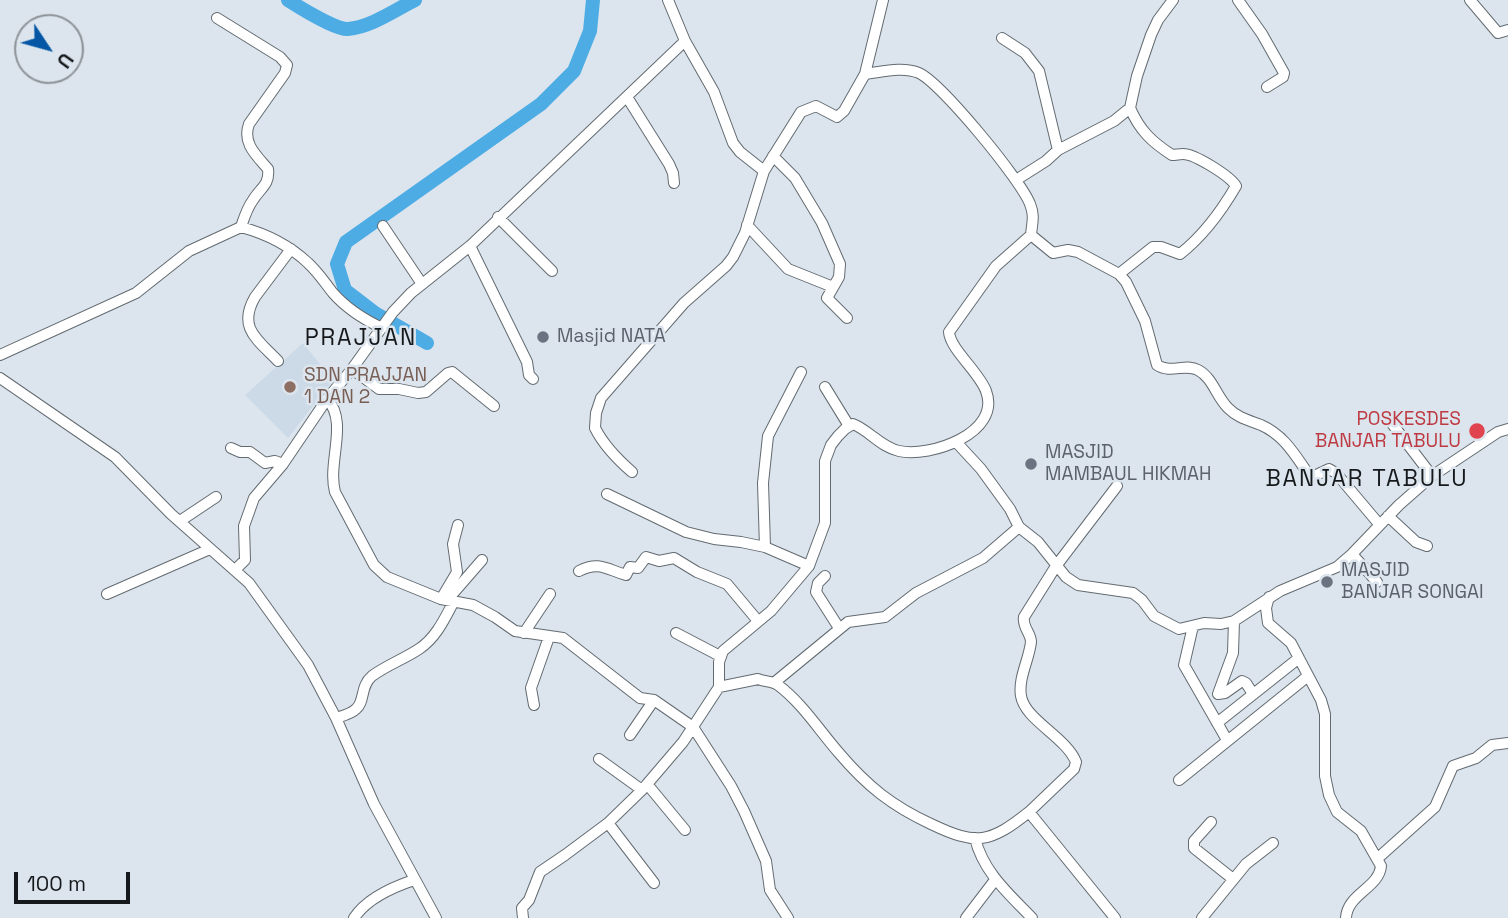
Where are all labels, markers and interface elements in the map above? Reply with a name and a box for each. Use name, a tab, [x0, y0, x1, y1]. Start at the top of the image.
north arrow	[14, 14, 84, 84]
text: U	[51, 48, 79, 73]
district label: PRAJJAN	[306, 325, 416, 353]
place label: Masjid NATA	[557, 326, 666, 348]
marker: Masjid NATA	[535, 329, 551, 345]
place label: SDN PRAJJAN 1 DAN 2	[304, 365, 427, 409]
marker: SDN PRAJJAN 1 DAN 2	[282, 379, 298, 395]
place label: POSKESDES BANJAR TABULU	[1315, 409, 1461, 453]
marker: POSKESDES BANJAR TABULU	[1467, 421, 1487, 441]
place label: MASJID MAMBAUL HIKMAH	[1045, 442, 1211, 486]
marker: MASJID MAMBAUL HIKMAH	[1023, 456, 1039, 472]
district label: BANJAR TABULU	[1267, 466, 1467, 494]
place label: MASJID BANJAR SONGAI	[1341, 560, 1484, 604]
marker: MASJID BANJAR SONGAI	[1319, 574, 1335, 590]
scale bar	[18, 858, 133, 902]
text: 100 m	[27, 870, 86, 897]

